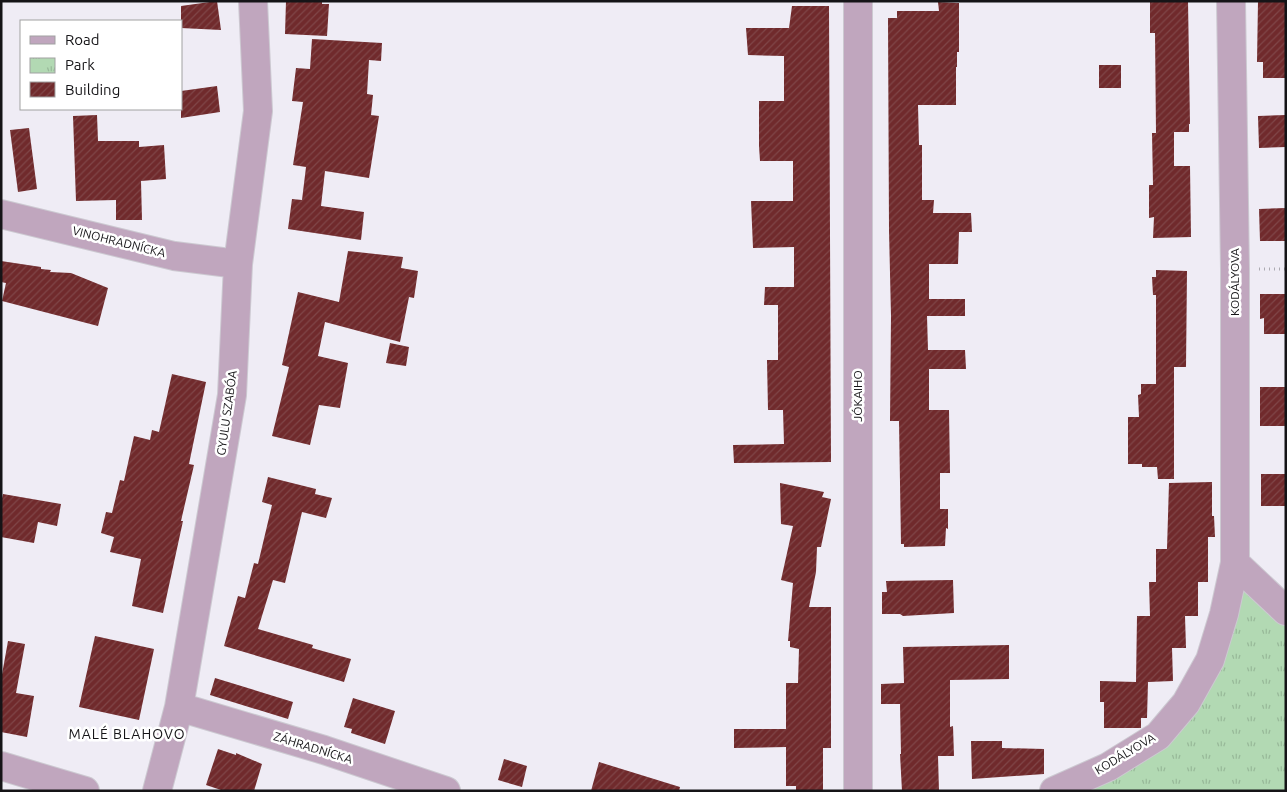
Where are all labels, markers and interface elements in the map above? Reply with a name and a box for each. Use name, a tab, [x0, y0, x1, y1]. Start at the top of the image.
legend	[20, 20, 182, 110]
text: Road	[65, 31, 100, 48]
text: Park	[65, 56, 95, 73]
text: Building	[65, 81, 120, 98]
street label: VINOHRADNÍCKA	[71, 224, 167, 259]
street label: KODÁLYOVA	[1228, 248, 1241, 316]
street label: GYULU SZABÓA	[214, 369, 239, 456]
street label: JÓKAIHO	[851, 370, 864, 422]
district label: MALÉ BLAHOVO	[68, 725, 186, 742]
street label: ZÁHRADNÍCKA	[272, 729, 354, 766]
street label: KODÁLYOVA	[1092, 730, 1157, 777]

